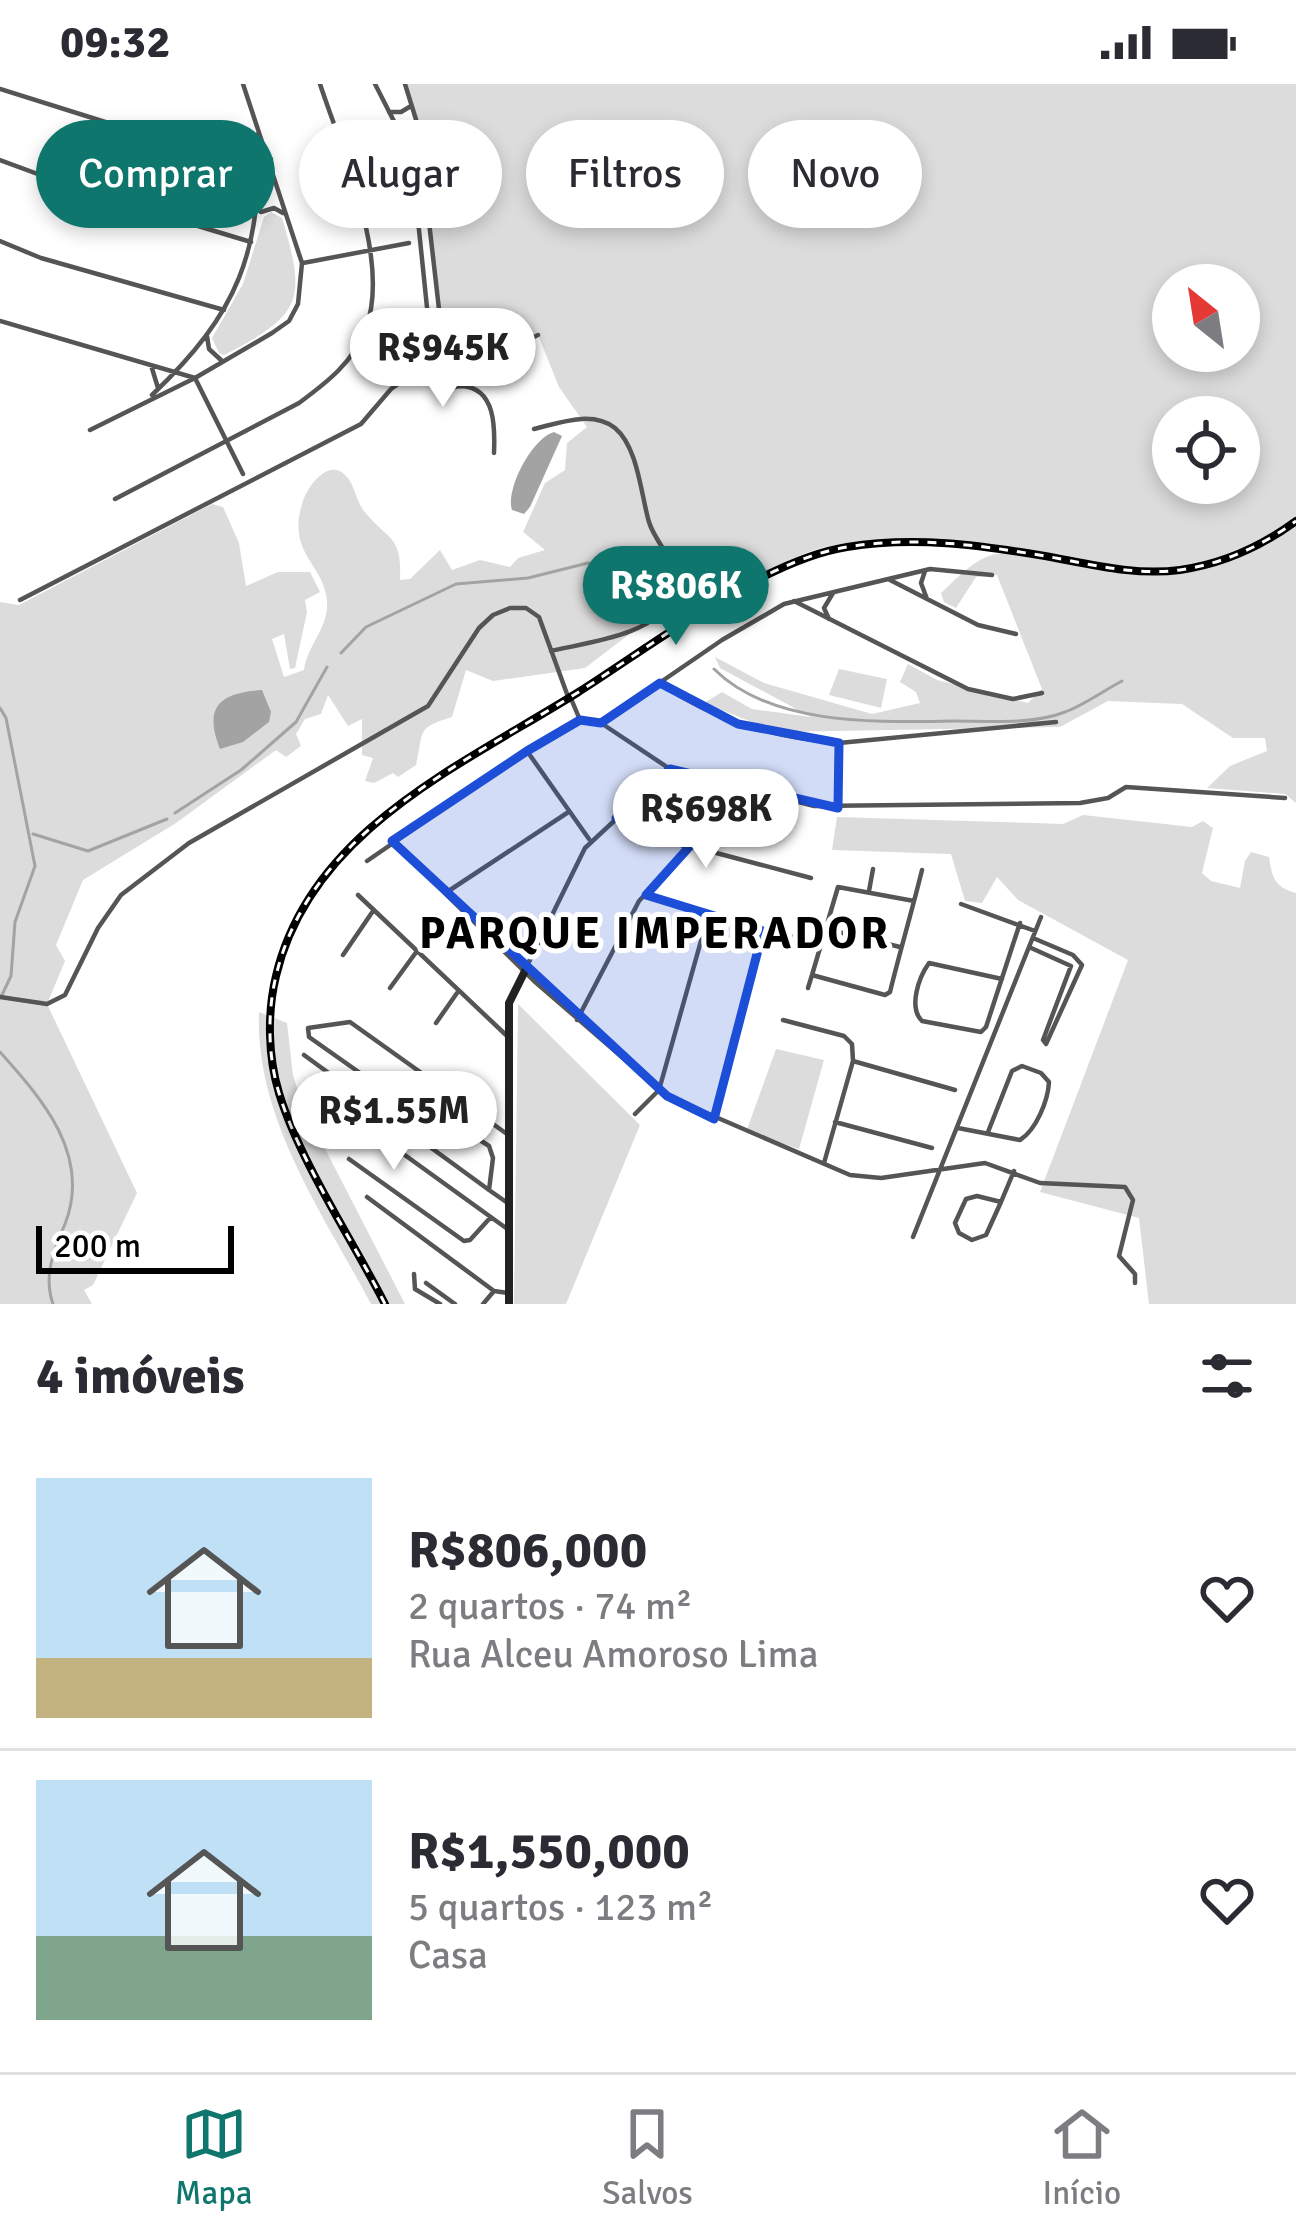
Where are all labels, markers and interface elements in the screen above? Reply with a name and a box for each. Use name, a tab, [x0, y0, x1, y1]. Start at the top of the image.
text: 09:32	[60, 15, 170, 70]
chip: Comprar	[36, 120, 275, 228]
chip: Alugar	[299, 120, 502, 228]
chip: Filtros	[526, 120, 724, 228]
chip: Novo	[748, 120, 922, 228]
north arrow	[1152, 264, 1260, 372]
map controls	[1152, 264, 1260, 504]
pin: R$945K	[345, 308, 541, 410]
text: R$945K	[377, 323, 509, 371]
button: locate	[1152, 396, 1260, 504]
pin: R$806K	[578, 546, 774, 648]
text: R$806K	[610, 561, 742, 609]
pin: R$698K	[608, 769, 804, 871]
text: R$698K	[640, 784, 772, 832]
district label: PARQUE IMPERADOR	[419, 906, 891, 961]
pin: R$1.55M	[283, 1071, 505, 1173]
text: R$1.55M	[318, 1086, 470, 1134]
scale bar	[36, 1220, 234, 1273]
text: 200 m	[54, 1226, 141, 1267]
icon: filters	[1194, 1343, 1260, 1409]
text: 4 imóveis	[36, 1345, 245, 1408]
text: R$806,000	[408, 1519, 647, 1582]
icon: home	[132, 1526, 276, 1670]
icon: heart	[1194, 1565, 1260, 1631]
text: 2 quartos · 74 m²	[408, 1582, 692, 1630]
text: Rua Alceu Amoroso Lima	[408, 1630, 818, 1678]
text: R$1,550,000	[408, 1820, 690, 1883]
icon: home	[132, 1828, 276, 1972]
icon: heart	[1194, 1867, 1260, 1933]
text: 5 quartos · 123 m²	[408, 1883, 713, 1931]
text: Casa	[408, 1931, 488, 1979]
tab: Mapa	[175, 2101, 252, 2214]
tab: Salvos	[602, 2101, 693, 2214]
tab: Início	[1043, 2101, 1121, 2214]

